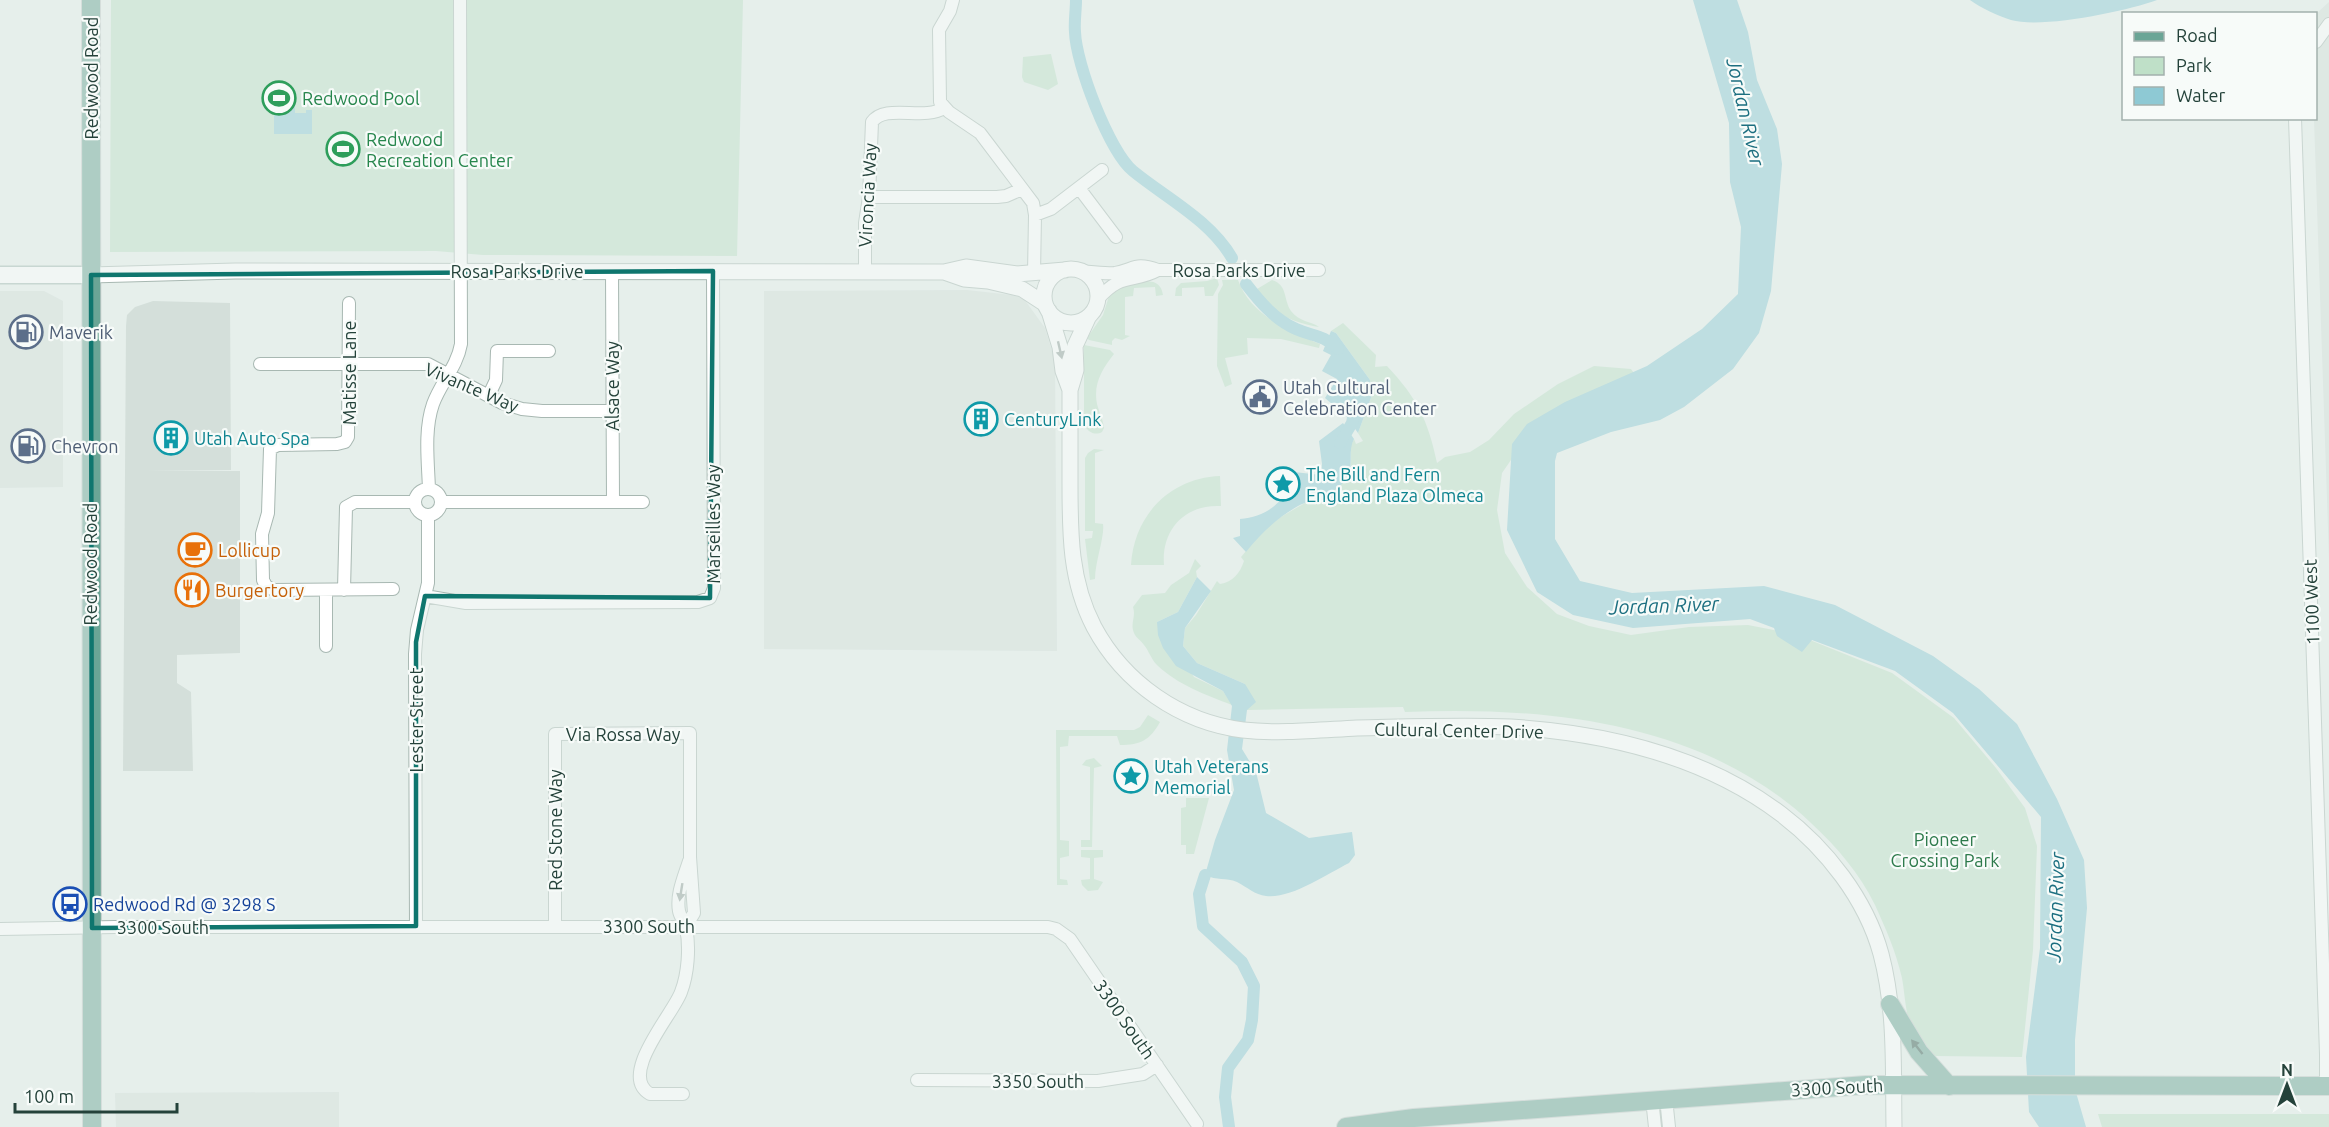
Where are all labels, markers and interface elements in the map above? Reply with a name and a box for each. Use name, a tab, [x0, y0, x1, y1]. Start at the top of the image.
legend	[2122, 12, 2317, 120]
street label: Redwood Road	[81, 17, 101, 139]
text: Road	[2176, 25, 2218, 45]
water label: Jordan River	[1722, 55, 1770, 169]
text: Park	[2176, 55, 2212, 75]
sports icon: Redwood Pool	[261, 80, 297, 116]
text: Water	[2176, 85, 2226, 105]
place label: Redwood Pool	[302, 88, 420, 108]
place label: Redwood Recreation Center	[366, 129, 513, 170]
sports icon: Redwood Recreation Center	[325, 131, 361, 167]
street label: Vironcia Way	[854, 142, 880, 248]
street label: Rosa Parks Drive	[1172, 260, 1306, 280]
street label: Rosa Parks Drive	[450, 261, 584, 281]
fuel station icon: Maverik	[8, 314, 44, 350]
street label: Matisse Lane	[339, 321, 359, 425]
place label: Maverik	[49, 322, 113, 342]
street label: Alsace Way	[602, 341, 622, 431]
one-way arrow	[1056, 341, 1065, 360]
street label: Vivante Way	[422, 358, 522, 416]
place label: Utah Cultural Celebration Center	[1283, 377, 1437, 418]
public building icon: Utah Cultural Celebration Center	[1242, 379, 1278, 415]
building icon: CenturyLink	[963, 401, 999, 437]
place label: CenturyLink	[1004, 409, 1101, 429]
building icon: Utah Auto Spa	[153, 420, 189, 456]
fuel station icon: Chevron	[10, 428, 46, 464]
place label: Utah Auto Spa	[194, 428, 310, 448]
place label: Chevron	[51, 436, 119, 456]
street label: Marseilles Way	[703, 464, 723, 584]
place label: The Bill and Fern England Plaza Olmeca	[1306, 464, 1484, 505]
place icon: The Bill and Fern England Plaza Olmeca	[1265, 466, 1301, 502]
street label: Redwood Road	[80, 503, 100, 625]
cafe icon: Lollicup	[177, 532, 213, 568]
place label: Lollicup	[218, 540, 281, 560]
street label: 1100 West	[2300, 559, 2322, 645]
restaurant icon: Burgertory	[174, 572, 210, 608]
place label: Burgertory	[215, 580, 304, 600]
water label: Jordan River	[1608, 592, 1721, 618]
street label: Lester Street	[406, 667, 426, 773]
street label: Cultural Center Drive	[1374, 719, 1544, 741]
street label: Via Rossa Way	[566, 724, 681, 744]
place label: Utah Veterans Memorial	[1154, 756, 1269, 797]
place icon: Utah Veterans Memorial	[1113, 758, 1149, 794]
street label: Red Stone Way	[545, 769, 565, 891]
park label: Pioneer Crossing Park	[1891, 829, 1999, 870]
water label: Jordan River	[2042, 850, 2068, 963]
one-way arrow	[676, 883, 685, 902]
bus stop icon: Redwood Rd @ 3298 S	[52, 886, 88, 922]
place label: Redwood Rd @ 3298 S	[93, 894, 275, 914]
street label: 3300 South	[603, 916, 695, 936]
street label: 3300 South	[117, 917, 209, 937]
street label: 3300 South	[1090, 975, 1160, 1063]
one-way arrow	[1910, 1039, 1923, 1055]
north arrow	[2257, 1055, 2317, 1115]
text: N	[2281, 1061, 2293, 1079]
street label: 3350 South	[992, 1071, 1084, 1091]
street label: 3300 South	[1790, 1075, 1884, 1099]
scale bar	[15, 1076, 177, 1114]
text: 100 m	[24, 1086, 74, 1106]

